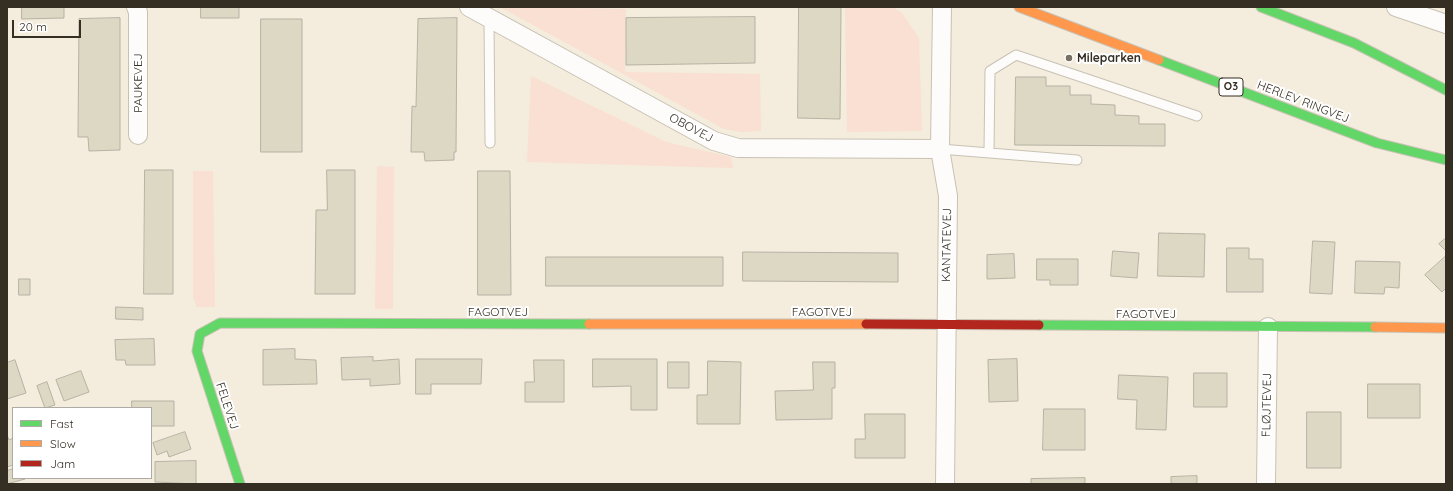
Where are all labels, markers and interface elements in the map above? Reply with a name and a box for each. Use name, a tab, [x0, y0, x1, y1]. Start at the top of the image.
scale bar	[14, 12, 83, 38]
text: 20 m	[19, 19, 47, 34]
place label: Mileparken	[1077, 51, 1141, 65]
street label: PAUKEVEJ	[131, 53, 145, 113]
marker: Mileparken	[1064, 53, 1074, 63]
road number: O3	[1219, 78, 1243, 96]
street label: HERLEV RINGVEJ	[1255, 78, 1351, 126]
street label: OBOVEJ	[667, 110, 715, 146]
street label: KANTATEVEJ	[939, 208, 955, 282]
street label: FAGOTVEJ	[468, 305, 528, 319]
street label: FAGOTVEJ	[792, 305, 852, 319]
street label: FAGOTVEJ	[1116, 307, 1176, 321]
street label: FLØJTEVEJ	[1259, 373, 1275, 437]
street label: FELEVEJ	[213, 381, 241, 431]
legend	[12, 407, 152, 479]
text: Fast	[50, 416, 74, 431]
text: Slow	[50, 436, 76, 451]
text: Jam	[50, 456, 75, 471]

